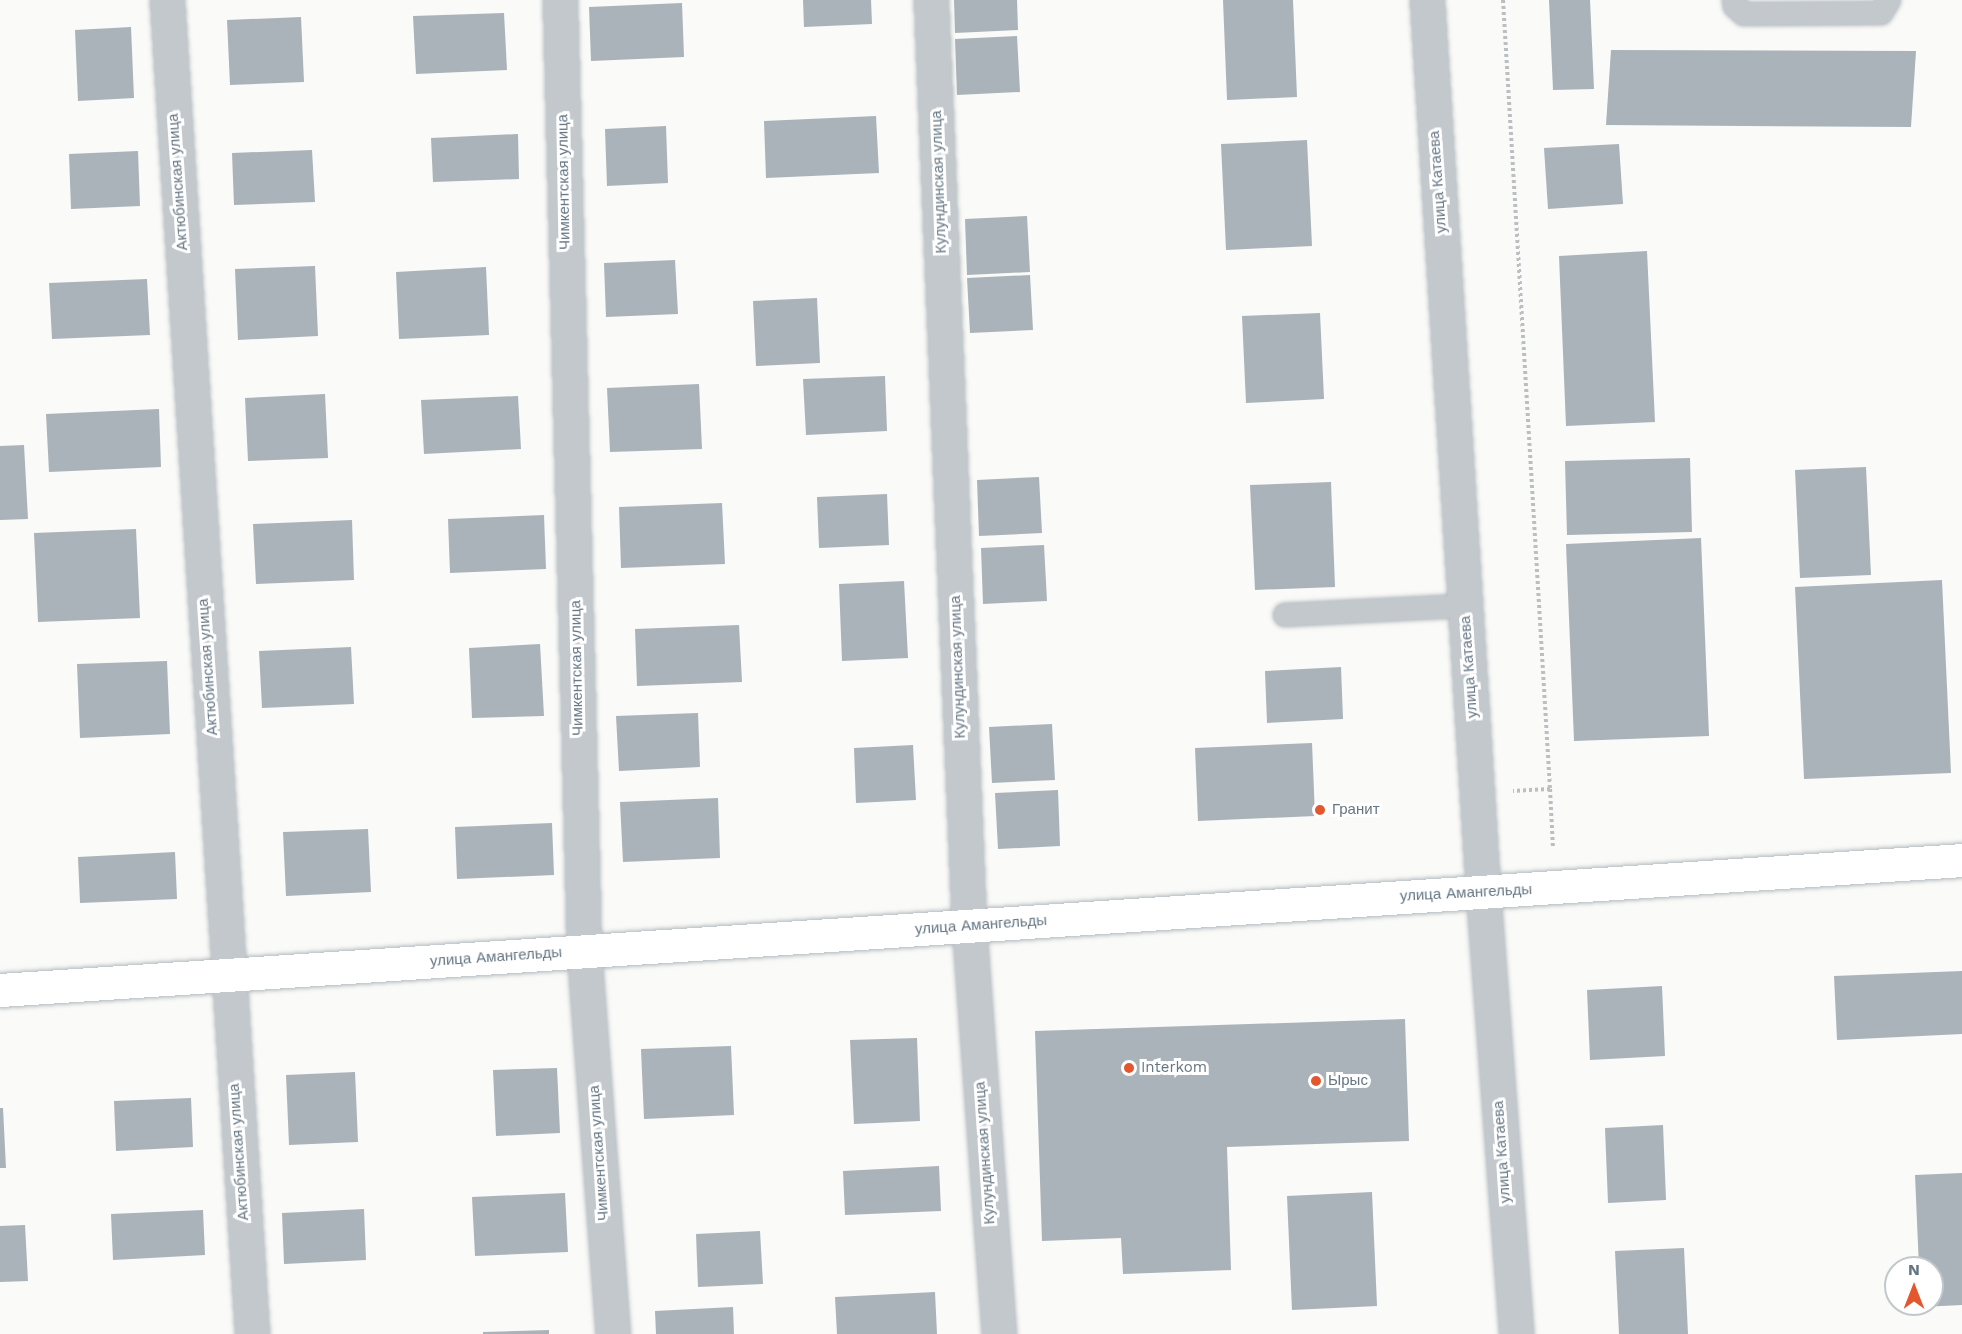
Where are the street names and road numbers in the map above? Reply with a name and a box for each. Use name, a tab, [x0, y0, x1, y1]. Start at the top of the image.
street label: Кулундинская улица	[928, 110, 950, 254]
street label: Актюбинская улица	[164, 113, 192, 251]
street label: Чимкентская улица	[554, 114, 574, 250]
street label: улица Катаева	[1425, 130, 1451, 234]
street label: Кулундинская улица	[947, 595, 969, 739]
street label: Актюбинская улица	[194, 598, 222, 736]
street label: Чимкентская улица	[567, 600, 587, 736]
street label: улица Катаева	[1456, 615, 1482, 719]
street label: улица Амангельды	[1399, 881, 1533, 905]
street label: улица Амангельды	[914, 911, 1048, 939]
street label: улица Амангельды	[429, 943, 563, 971]
street label: Кулундинская улица	[971, 1081, 999, 1225]
street label: Актюбинская улица	[225, 1083, 253, 1221]
street label: Чимкентская улица	[585, 1085, 613, 1221]
street label: улица Катаева	[1489, 1100, 1515, 1204]

